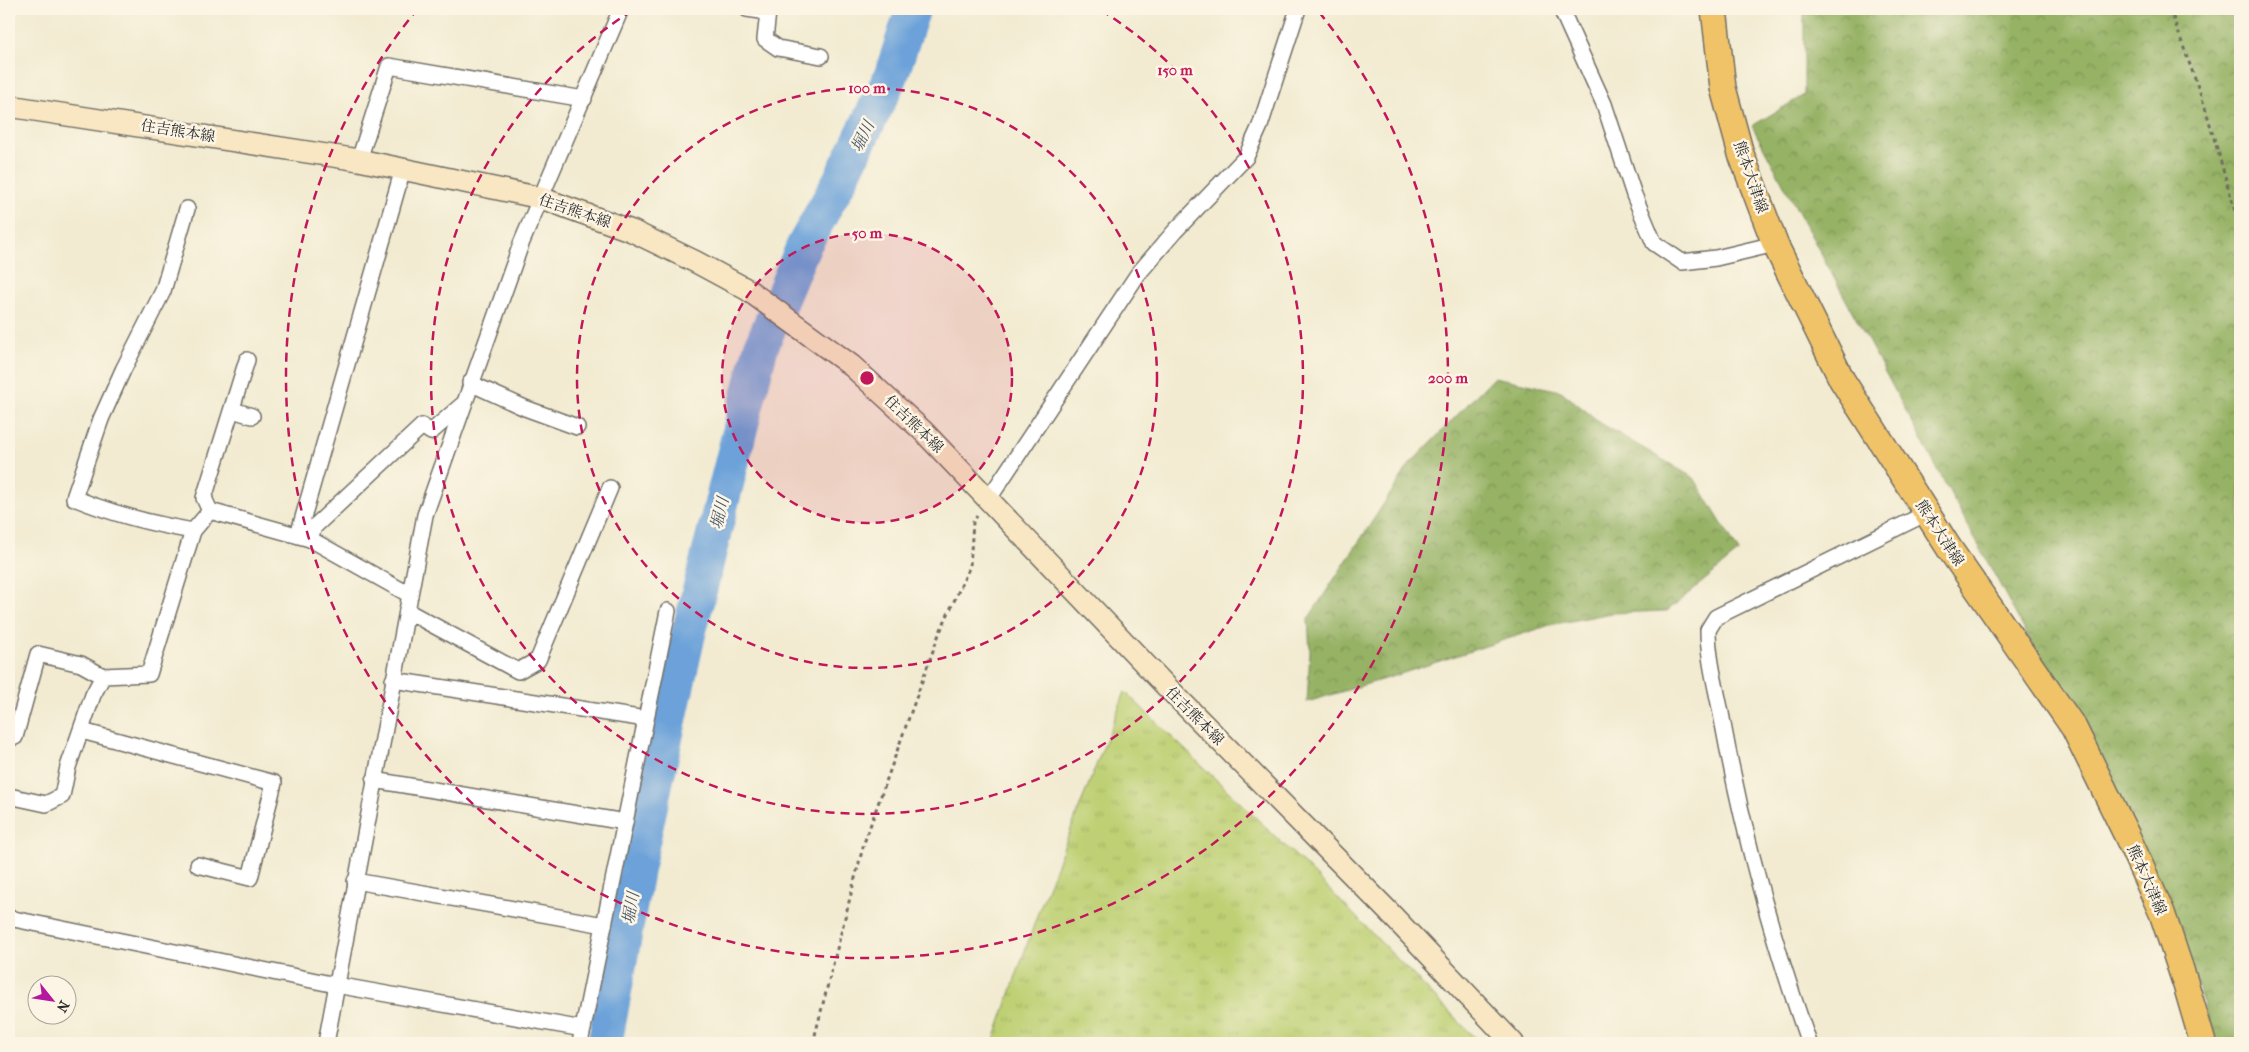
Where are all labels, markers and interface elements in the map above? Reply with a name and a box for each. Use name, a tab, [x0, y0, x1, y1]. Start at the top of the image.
text: 150 m	[1157, 61, 1193, 79]
text: 100 m	[848, 79, 886, 97]
street label: 住吉熊本線	[140, 116, 216, 146]
water label: 堀川	[847, 116, 879, 155]
street label: 熊本大津線	[1730, 139, 1772, 215]
street label: 住吉熊本線	[537, 190, 613, 232]
text: 50 m	[852, 224, 883, 242]
centre of rings	[858, 369, 876, 387]
text: 200 m	[1428, 369, 1468, 387]
street label: 住吉熊本線	[881, 391, 947, 457]
water label: 堀川	[706, 493, 733, 531]
street label: 熊本大津線	[1912, 497, 1968, 569]
street label: 住吉熊本線	[1162, 683, 1228, 749]
street label: 熊本大津線	[2124, 842, 2170, 918]
water label: 堀川	[618, 889, 643, 926]
north arrow	[28, 974, 78, 1024]
text: N	[53, 997, 73, 1015]

